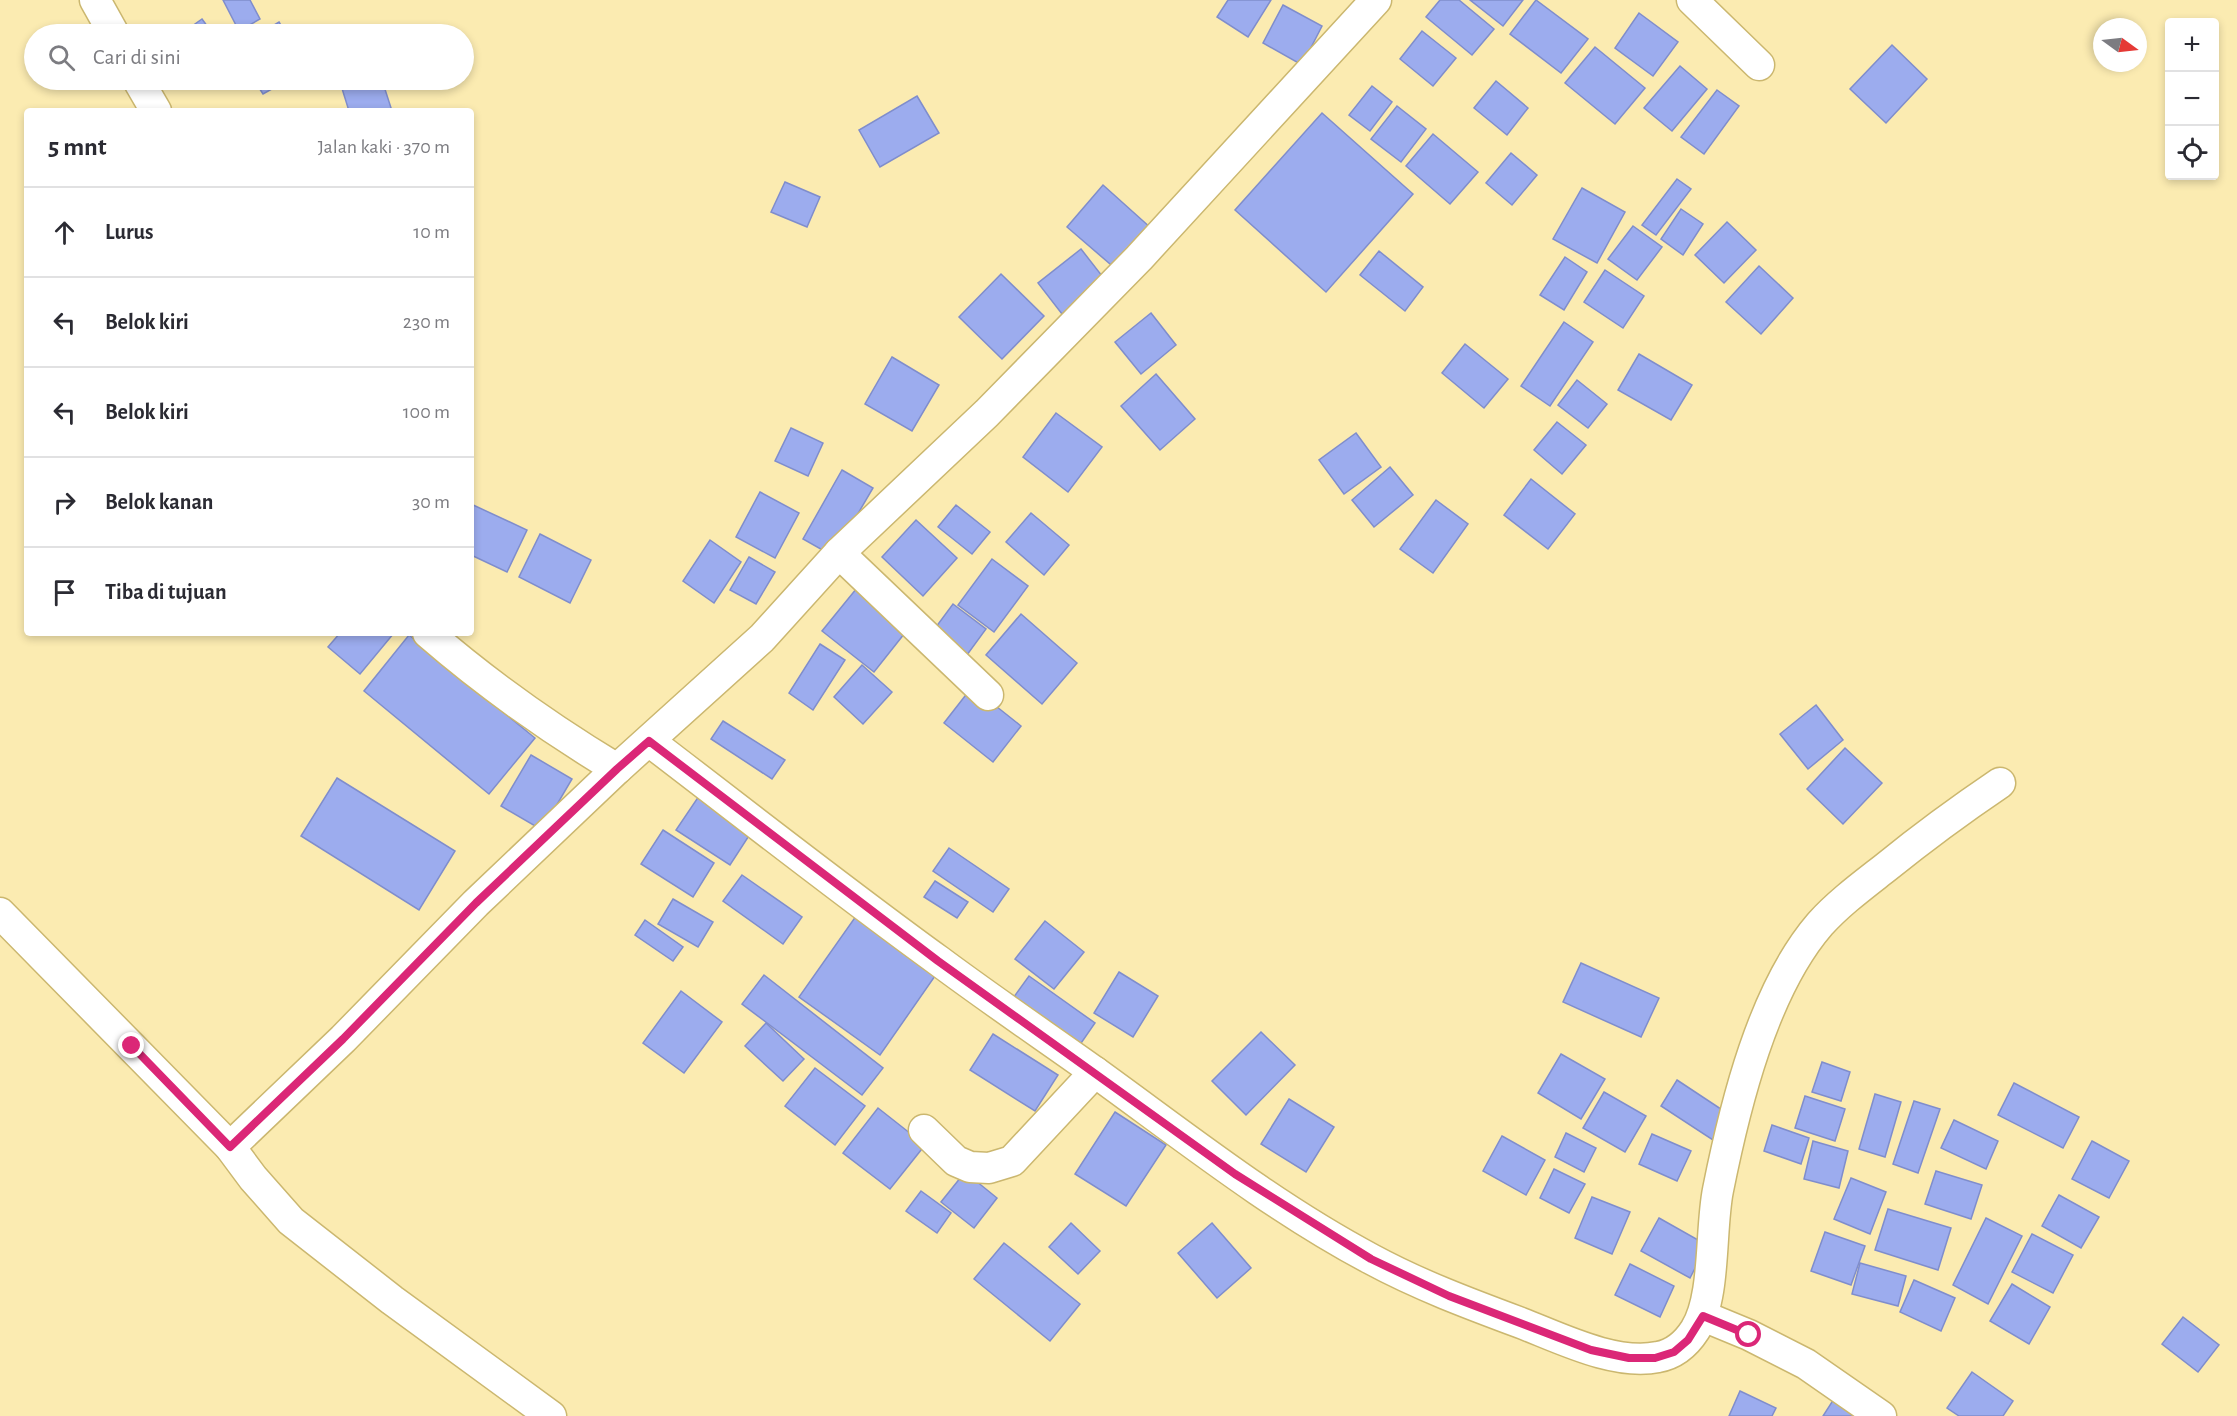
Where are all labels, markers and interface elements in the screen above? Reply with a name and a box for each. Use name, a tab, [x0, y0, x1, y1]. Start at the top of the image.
north arrow	[2093, 18, 2147, 72]
map controls	[2165, 18, 2219, 180]
button: +	[2165, 18, 2219, 72]
search box	[24, 24, 474, 90]
icon: search	[45, 41, 78, 74]
text: Cari di sini	[93, 46, 181, 68]
button: −	[2165, 72, 2219, 126]
button: locate	[2165, 126, 2219, 180]
text: 5 mnt	[48, 134, 107, 160]
text: Jalan kaki · 370 m	[318, 137, 450, 157]
icon: ahead	[48, 216, 81, 249]
text: Lurus	[105, 221, 154, 243]
text: 10 m	[413, 222, 450, 242]
icon: left	[48, 306, 81, 339]
text: Belok kiri	[105, 311, 189, 333]
text: 230 m	[403, 312, 450, 332]
icon: left	[48, 396, 81, 429]
text: Belok kiri	[105, 401, 189, 423]
text: 100 m	[403, 402, 450, 422]
icon: right	[48, 486, 81, 519]
text: Belok kanan	[105, 491, 213, 513]
text: 30 m	[412, 492, 450, 512]
icon: arrive	[48, 576, 81, 609]
text: Tiba di tujuan	[105, 581, 227, 603]
route end	[118, 1032, 144, 1058]
route start	[1735, 1321, 1761, 1347]

